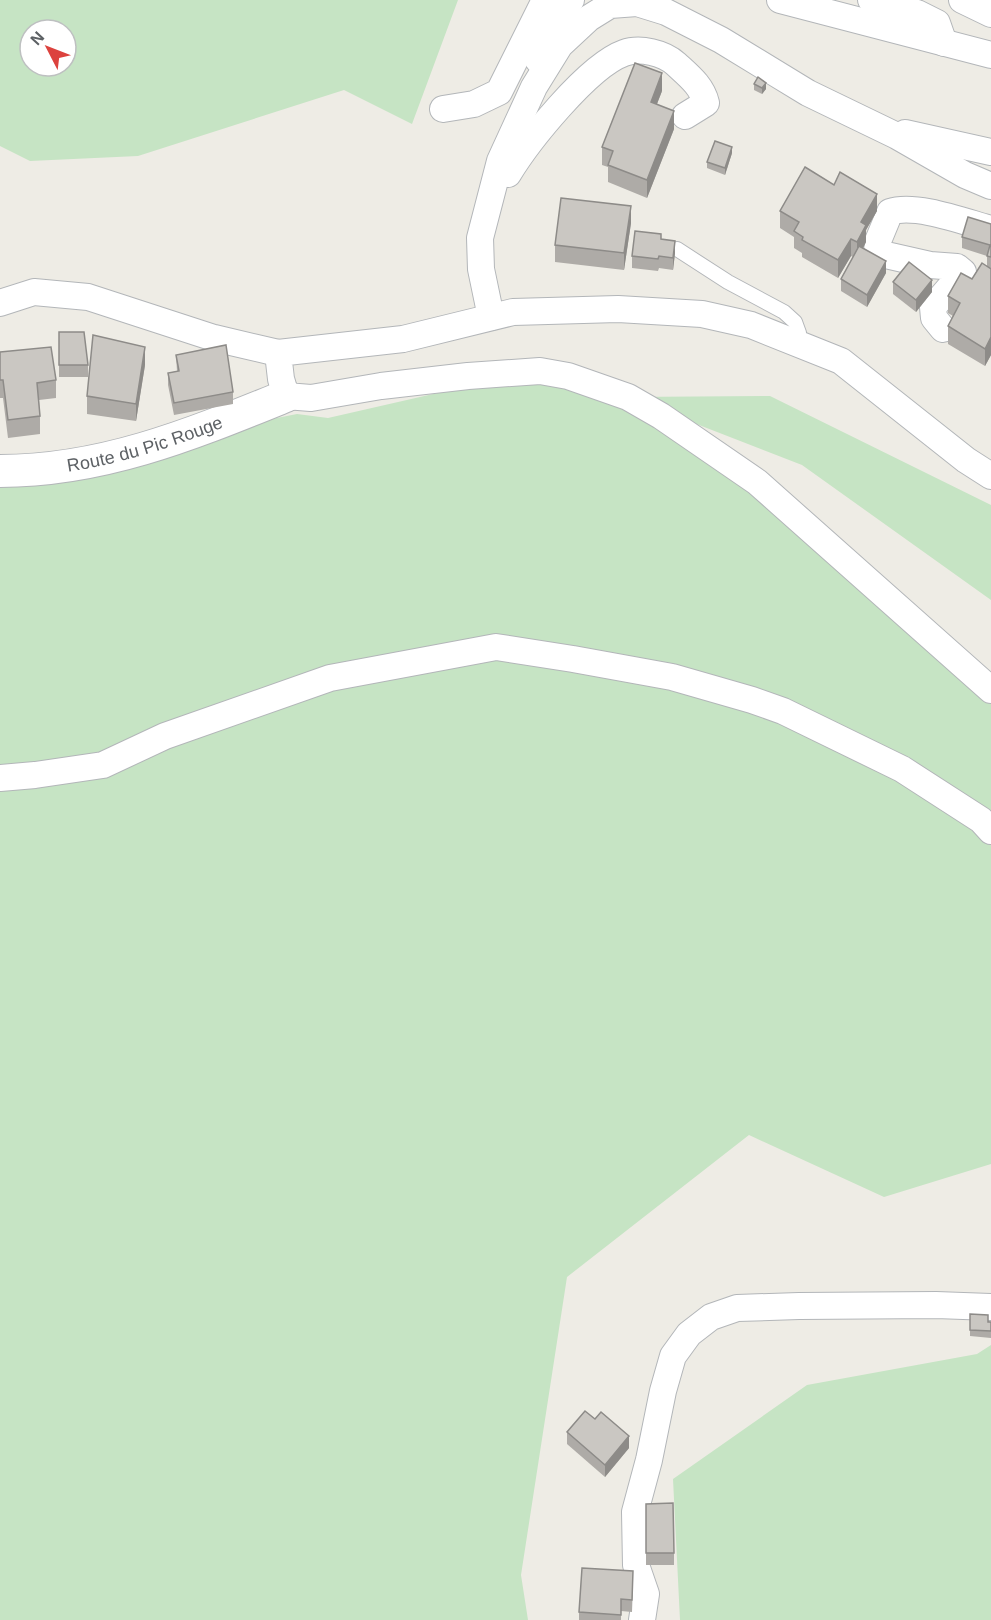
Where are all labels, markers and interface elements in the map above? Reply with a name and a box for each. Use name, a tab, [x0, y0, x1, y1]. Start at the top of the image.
north arrow	[18, 18, 78, 78]
text: N	[27, 28, 47, 48]
street label: Route du Pic Rouge	[66, 412, 225, 476]

